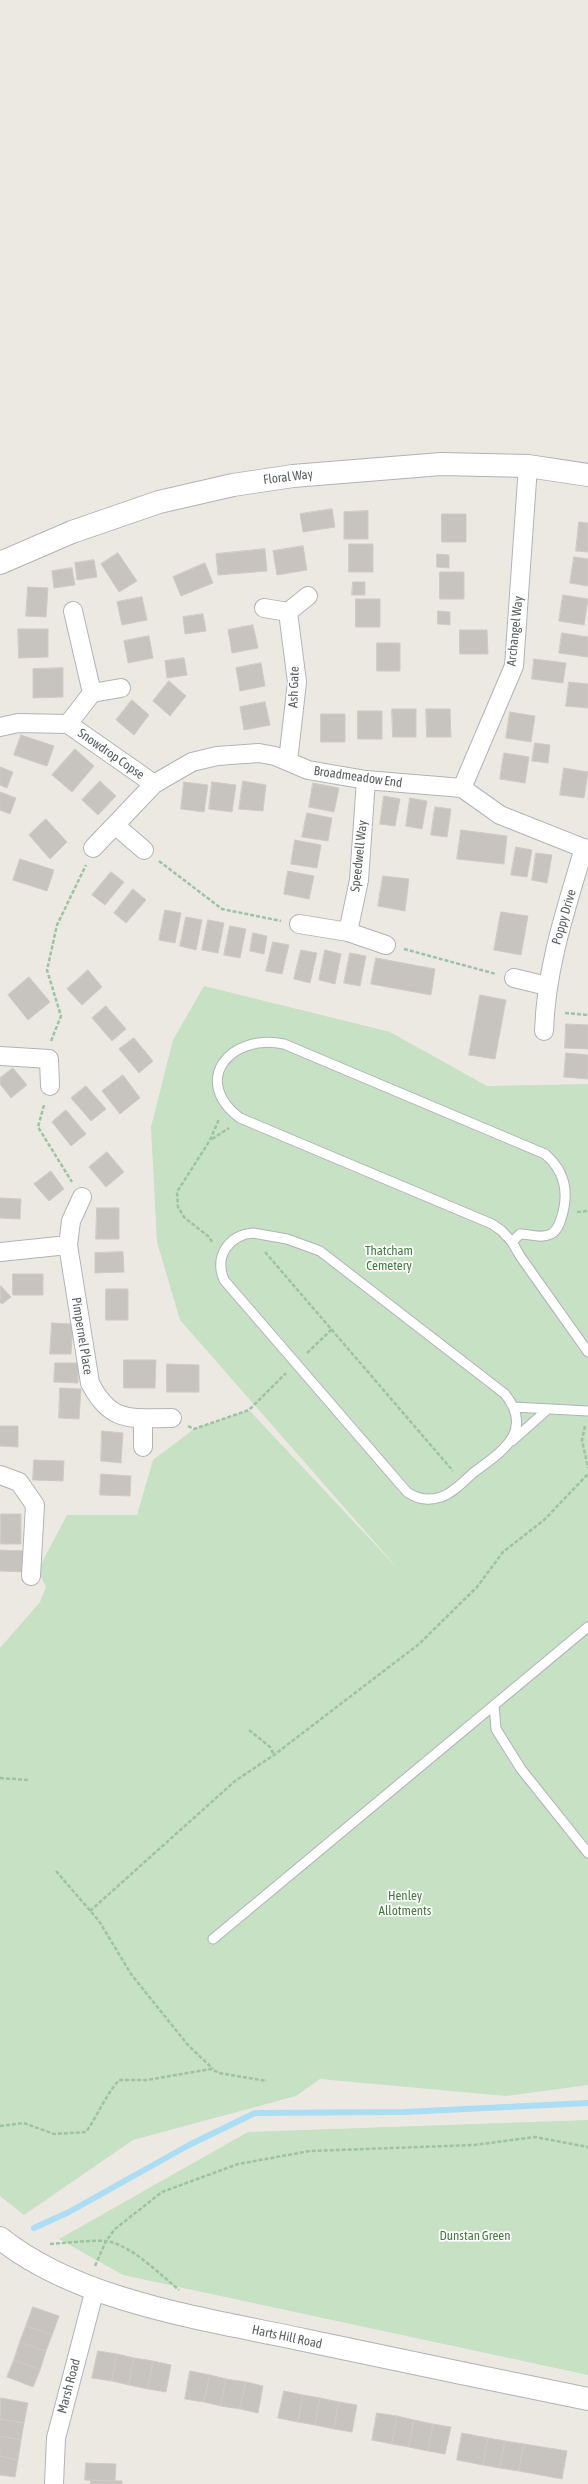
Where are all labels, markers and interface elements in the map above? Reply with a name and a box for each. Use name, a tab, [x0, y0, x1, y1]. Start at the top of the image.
street label: Floral Way	[262, 466, 314, 488]
street label: Archangel Way	[504, 595, 526, 667]
street label: Ash Gate	[285, 666, 303, 708]
street label: Snowdrop Copse	[75, 725, 147, 783]
street label: Broadmeadow End	[313, 763, 403, 791]
street label: Speedwell Way	[347, 819, 371, 893]
street label: Poppy Drive	[549, 887, 579, 947]
park label: Thatcham Cemetery	[365, 1243, 413, 1274]
street label: Pimpernel Place	[68, 1296, 96, 1376]
park label: Henley Allotments	[379, 1888, 431, 1919]
park label: Dunstan Green	[439, 2228, 511, 2244]
street label: Harts Hill Road	[250, 2322, 324, 2352]
street label: Marsh Road	[54, 2357, 84, 2415]

